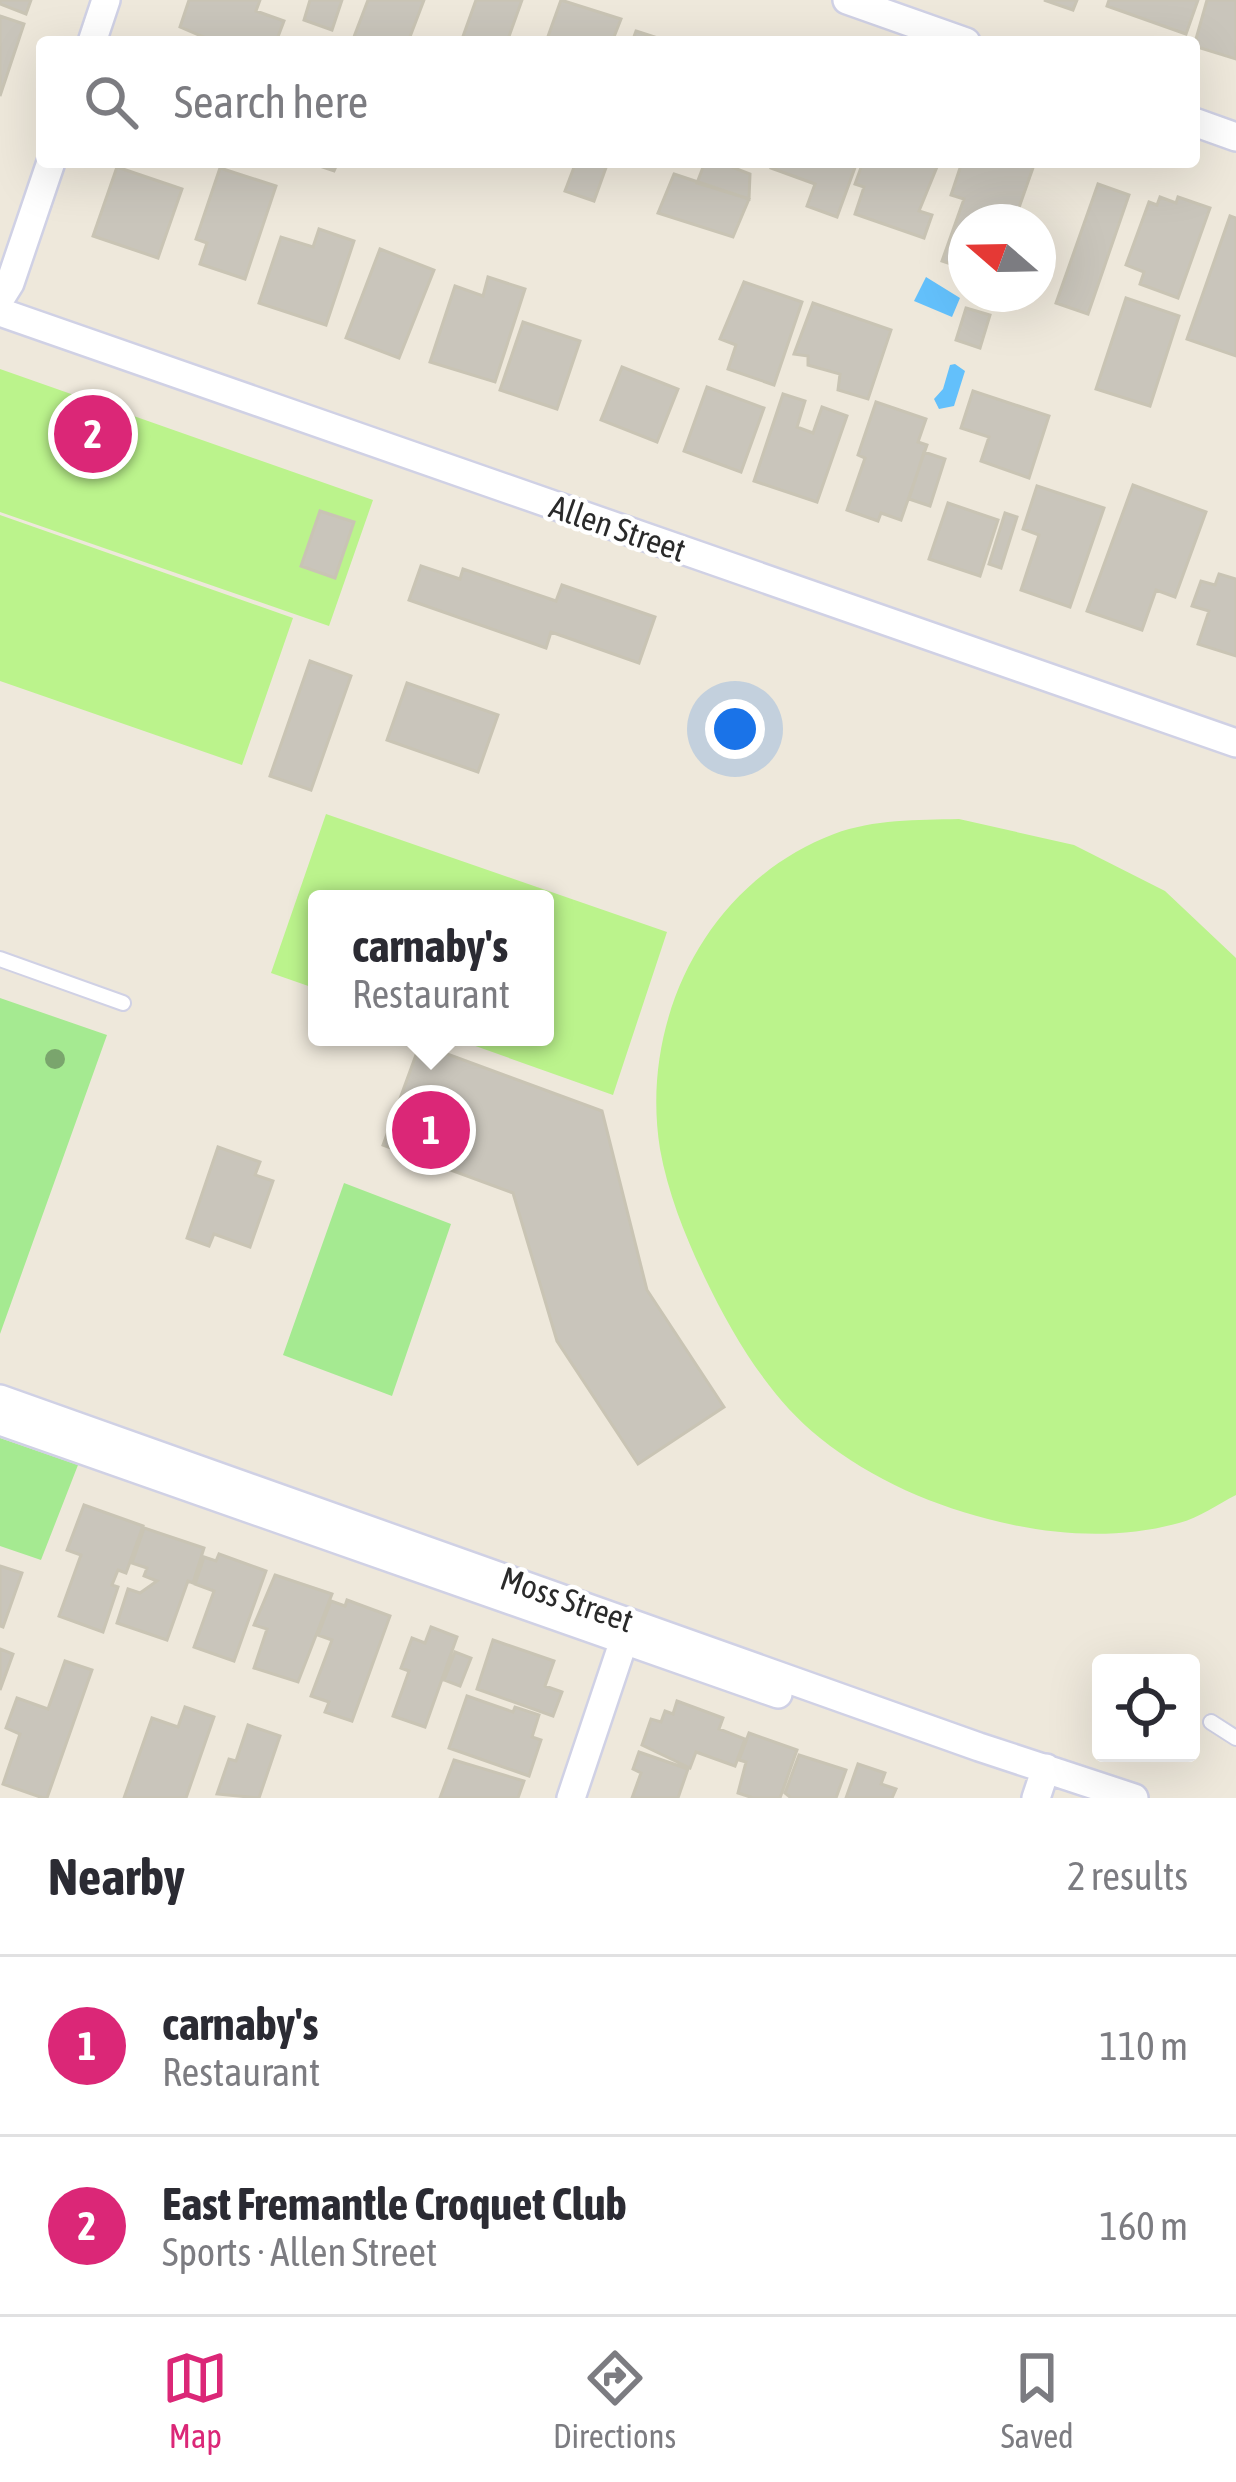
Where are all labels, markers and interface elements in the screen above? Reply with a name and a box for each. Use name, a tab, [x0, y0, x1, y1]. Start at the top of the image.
search box	[36, 36, 1200, 168]
icon: search	[78, 69, 144, 135]
text: Search here	[174, 76, 368, 128]
north arrow	[948, 204, 1056, 312]
pin: 2	[54, 389, 132, 479]
street label: Allen Street	[545, 487, 691, 569]
your location	[705, 699, 765, 759]
popup	[308, 890, 554, 1046]
text: carnaby's	[352, 920, 508, 972]
text: Restaurant	[352, 972, 510, 1016]
pin: 1	[392, 1085, 470, 1175]
street label: Moss Street	[496, 1559, 638, 1639]
map controls	[1092, 1654, 1200, 1762]
button: locate	[1092, 1654, 1200, 1762]
text: Nearby	[48, 1847, 185, 1906]
text: 2 results	[1067, 1854, 1188, 1898]
text: carnaby's	[162, 1998, 318, 2050]
text: 1	[78, 2024, 96, 2068]
text: 110 m	[1100, 2024, 1188, 2068]
text: Restaurant	[162, 2050, 320, 2094]
text: East Fremantle Croquet Club	[162, 2178, 627, 2230]
text: 2	[78, 2204, 96, 2248]
text: 160 m	[1100, 2204, 1188, 2248]
text: Sports · Allen Street	[162, 2230, 437, 2274]
tab: Map	[162, 2345, 228, 2455]
tab: Directions	[553, 2345, 676, 2455]
tab: Saved	[1001, 2345, 1074, 2455]

